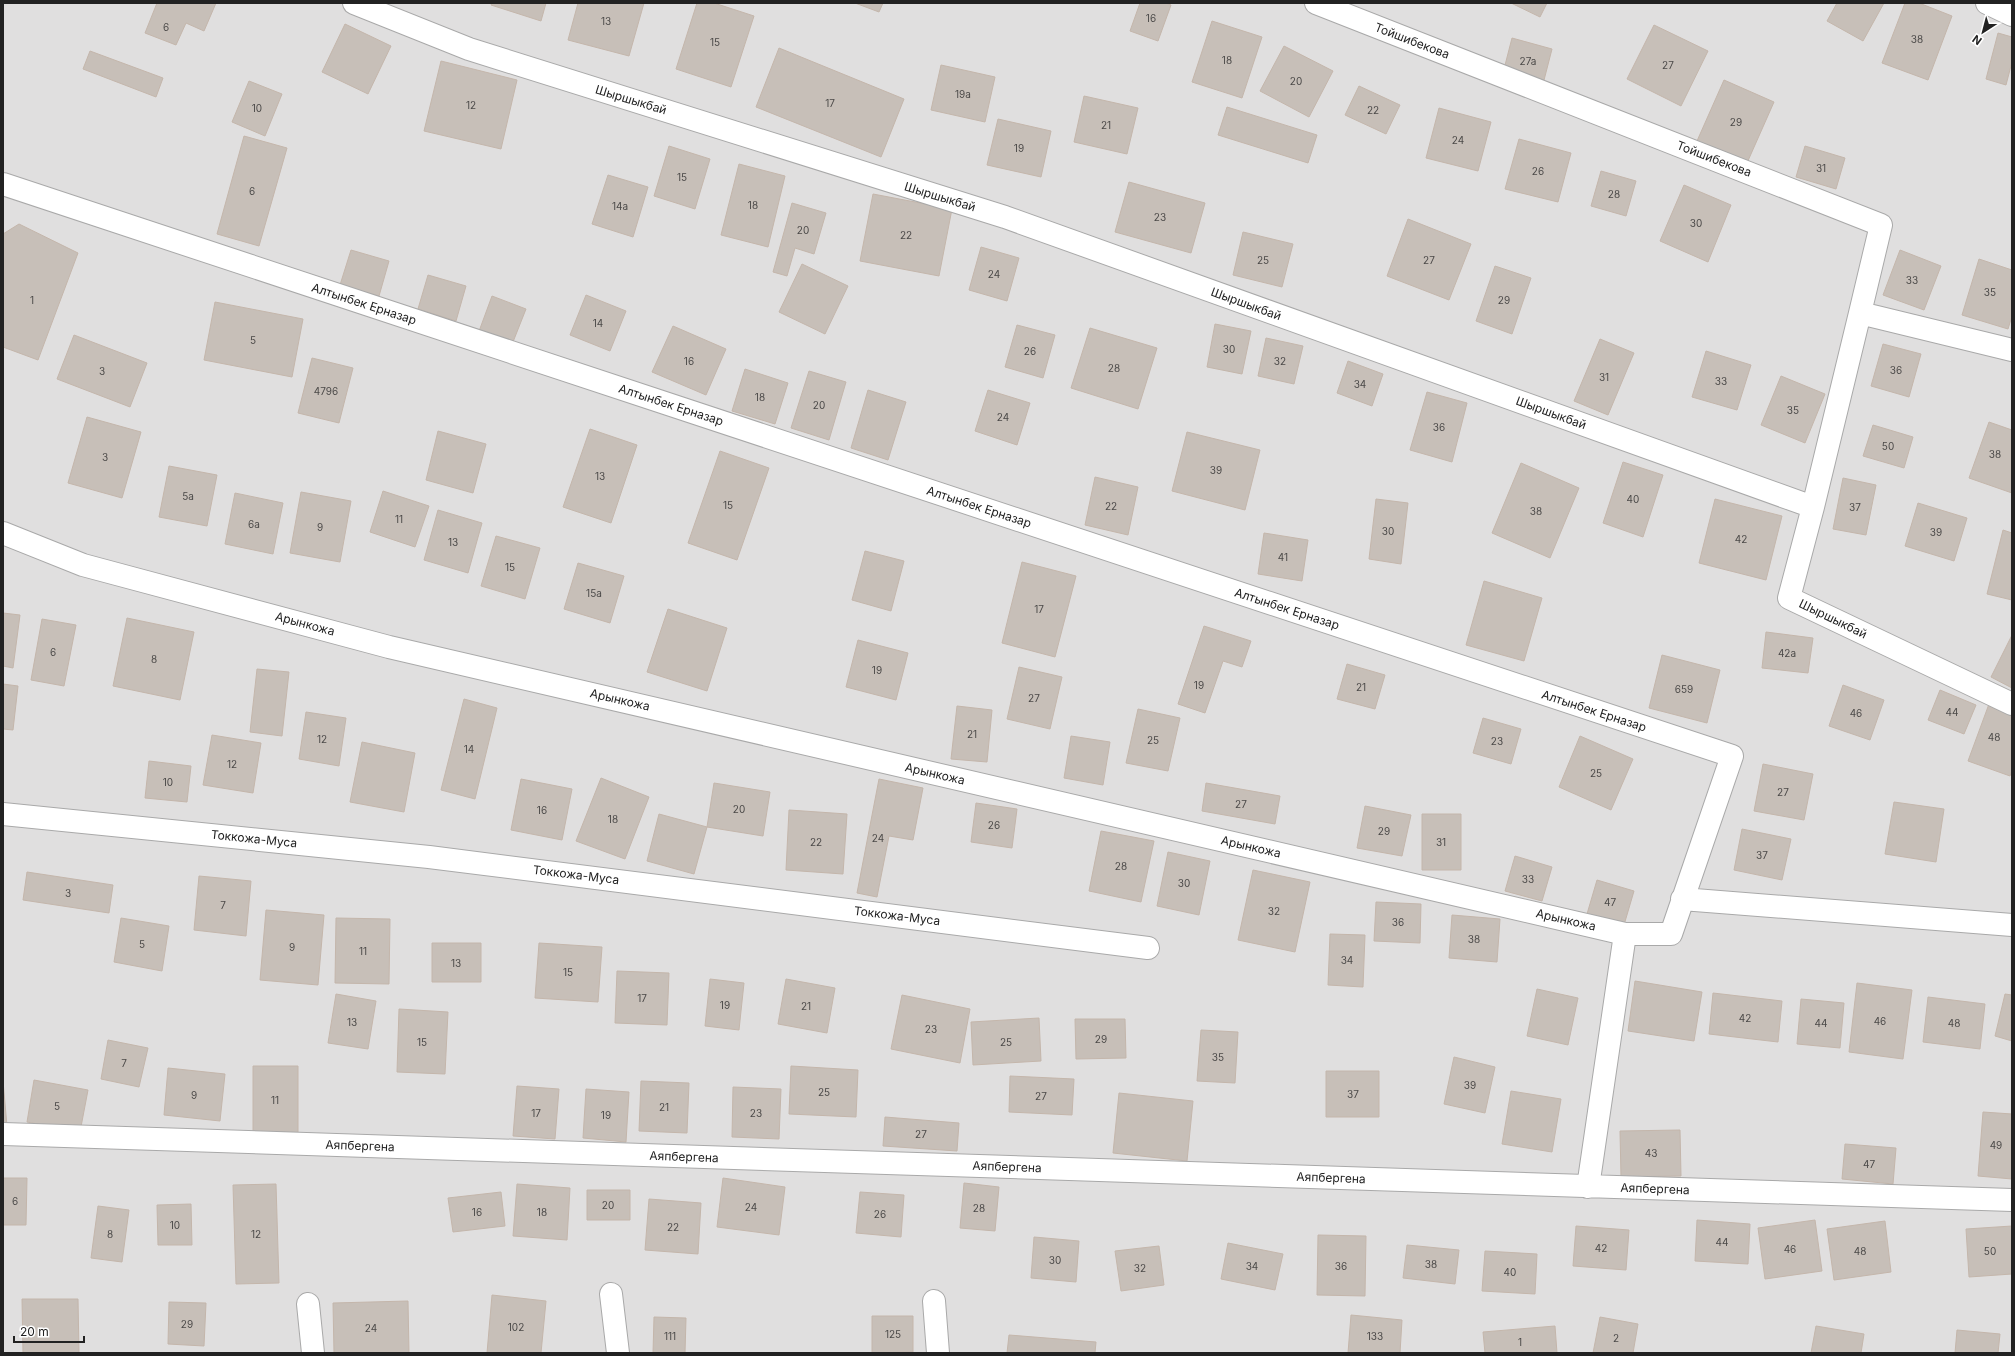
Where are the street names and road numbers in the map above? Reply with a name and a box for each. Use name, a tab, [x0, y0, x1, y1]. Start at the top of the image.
street label: Тойшибекова	[1373, 19, 1452, 62]
street label: Шыршыкбай	[594, 82, 669, 117]
street label: Тойшибекова	[1675, 137, 1754, 180]
street label: Шыршыкбай	[903, 179, 978, 214]
street label: Алтынбек Ерназар	[310, 280, 418, 328]
street label: Шыршыкбай	[1209, 284, 1283, 323]
street label: Алтынбек Ерназар	[617, 381, 725, 429]
street label: Шыршыкбай	[1514, 393, 1588, 432]
street label: Алтынбек Ерназар	[925, 483, 1033, 531]
street label: Алтынбек Ерназар	[1233, 585, 1341, 633]
street label: Шыршыкбай	[1797, 596, 1870, 641]
street label: Арынкожа	[274, 608, 337, 639]
street label: Арынкожа	[589, 685, 652, 714]
street label: Алтынбек Ерназар	[1540, 687, 1648, 735]
street label: Арынкожа	[904, 759, 967, 788]
street label: Токкожа-Муса	[210, 827, 298, 850]
street label: Арынкожа	[1220, 832, 1283, 861]
street label: Токкожа-Муса	[532, 862, 620, 887]
street label: Токкожа-Муса	[853, 903, 941, 928]
street label: Арынкожа	[1535, 905, 1598, 934]
street label: Аяпбергена	[325, 1137, 395, 1154]
street label: Аяпбергена	[649, 1148, 719, 1165]
street label: Аяпбергена	[972, 1158, 1042, 1175]
street label: Аяпбергена	[1296, 1169, 1366, 1186]
street label: Аяпбергена	[1620, 1180, 1690, 1197]

